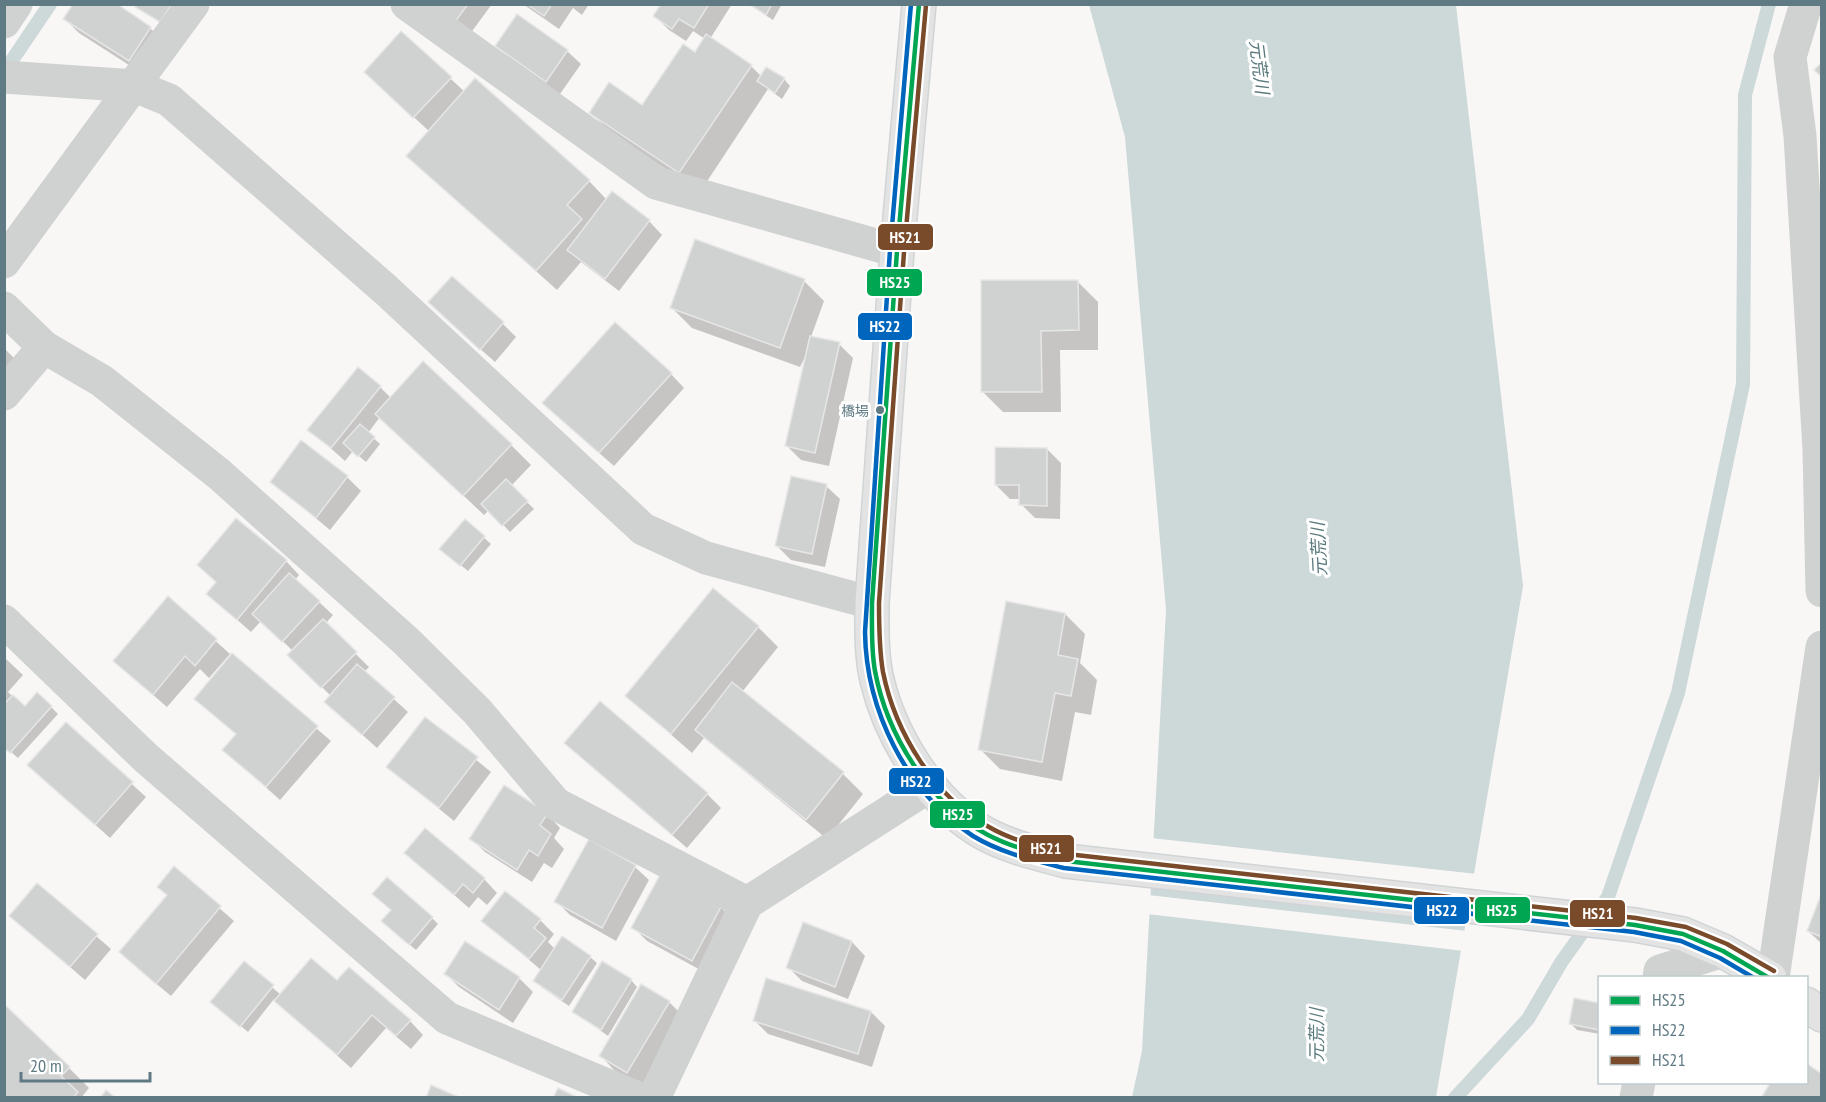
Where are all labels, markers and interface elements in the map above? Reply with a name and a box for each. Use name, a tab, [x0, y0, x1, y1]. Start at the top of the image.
water label: 元荒川	[1245, 39, 1274, 97]
line badge: HS21	[877, 223, 934, 251]
text: HS21	[890, 227, 920, 247]
line badge: HS25	[866, 268, 923, 297]
text: HS25	[880, 272, 910, 292]
line badge: HS22	[857, 312, 913, 341]
text: HS22	[870, 316, 900, 336]
place label: 橋場	[841, 402, 869, 420]
marker: 橋場	[874, 404, 886, 416]
water label: 元荒川	[1305, 519, 1331, 577]
line badge: HS22	[888, 767, 945, 795]
text: HS22	[901, 771, 931, 791]
line badge: HS25	[929, 800, 986, 829]
text: HS25	[943, 804, 973, 824]
line badge: HS21	[1018, 834, 1075, 863]
text: HS21	[1031, 838, 1061, 858]
line badge: HS22	[1413, 896, 1470, 925]
line badge: HS25	[1474, 896, 1531, 924]
line badge: HS21	[1569, 899, 1626, 928]
text: HS22	[1427, 900, 1457, 920]
text: HS25	[1487, 900, 1517, 920]
text: HS21	[1583, 903, 1613, 923]
legend	[1598, 976, 1808, 1084]
text: HS25	[1652, 988, 1686, 1011]
water label: 元荒川	[1305, 1006, 1328, 1062]
text: HS22	[1652, 1018, 1686, 1041]
scale bar	[21, 1045, 150, 1083]
text: HS21	[1652, 1048, 1686, 1071]
text: 20 m	[30, 1054, 62, 1077]

